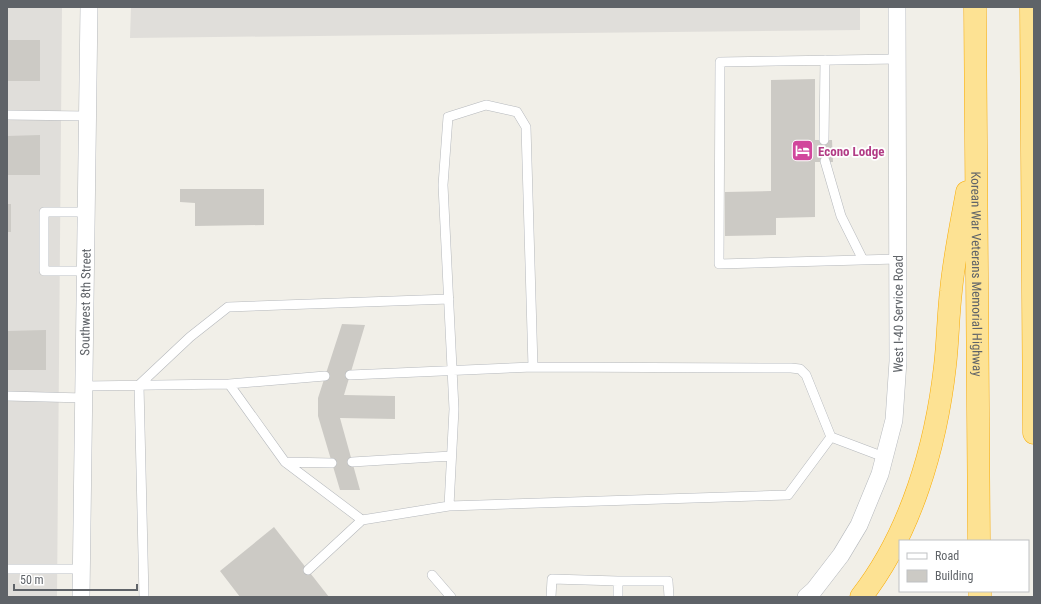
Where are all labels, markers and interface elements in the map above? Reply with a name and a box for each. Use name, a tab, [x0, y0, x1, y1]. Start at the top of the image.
hotel icon: Econo Lodge	[789, 138, 815, 164]
place label: Econo Lodge	[818, 144, 884, 159]
street label: Korean War Veterans Memorial Highway	[968, 171, 985, 377]
street label: Southwest 8th Street	[77, 248, 94, 356]
street label: West I-40 Service Road	[890, 255, 906, 373]
legend	[899, 540, 1029, 592]
text: Road	[935, 549, 959, 563]
scale bar	[14, 566, 137, 592]
text: Building	[935, 569, 973, 583]
text: 50 m	[20, 573, 44, 587]

